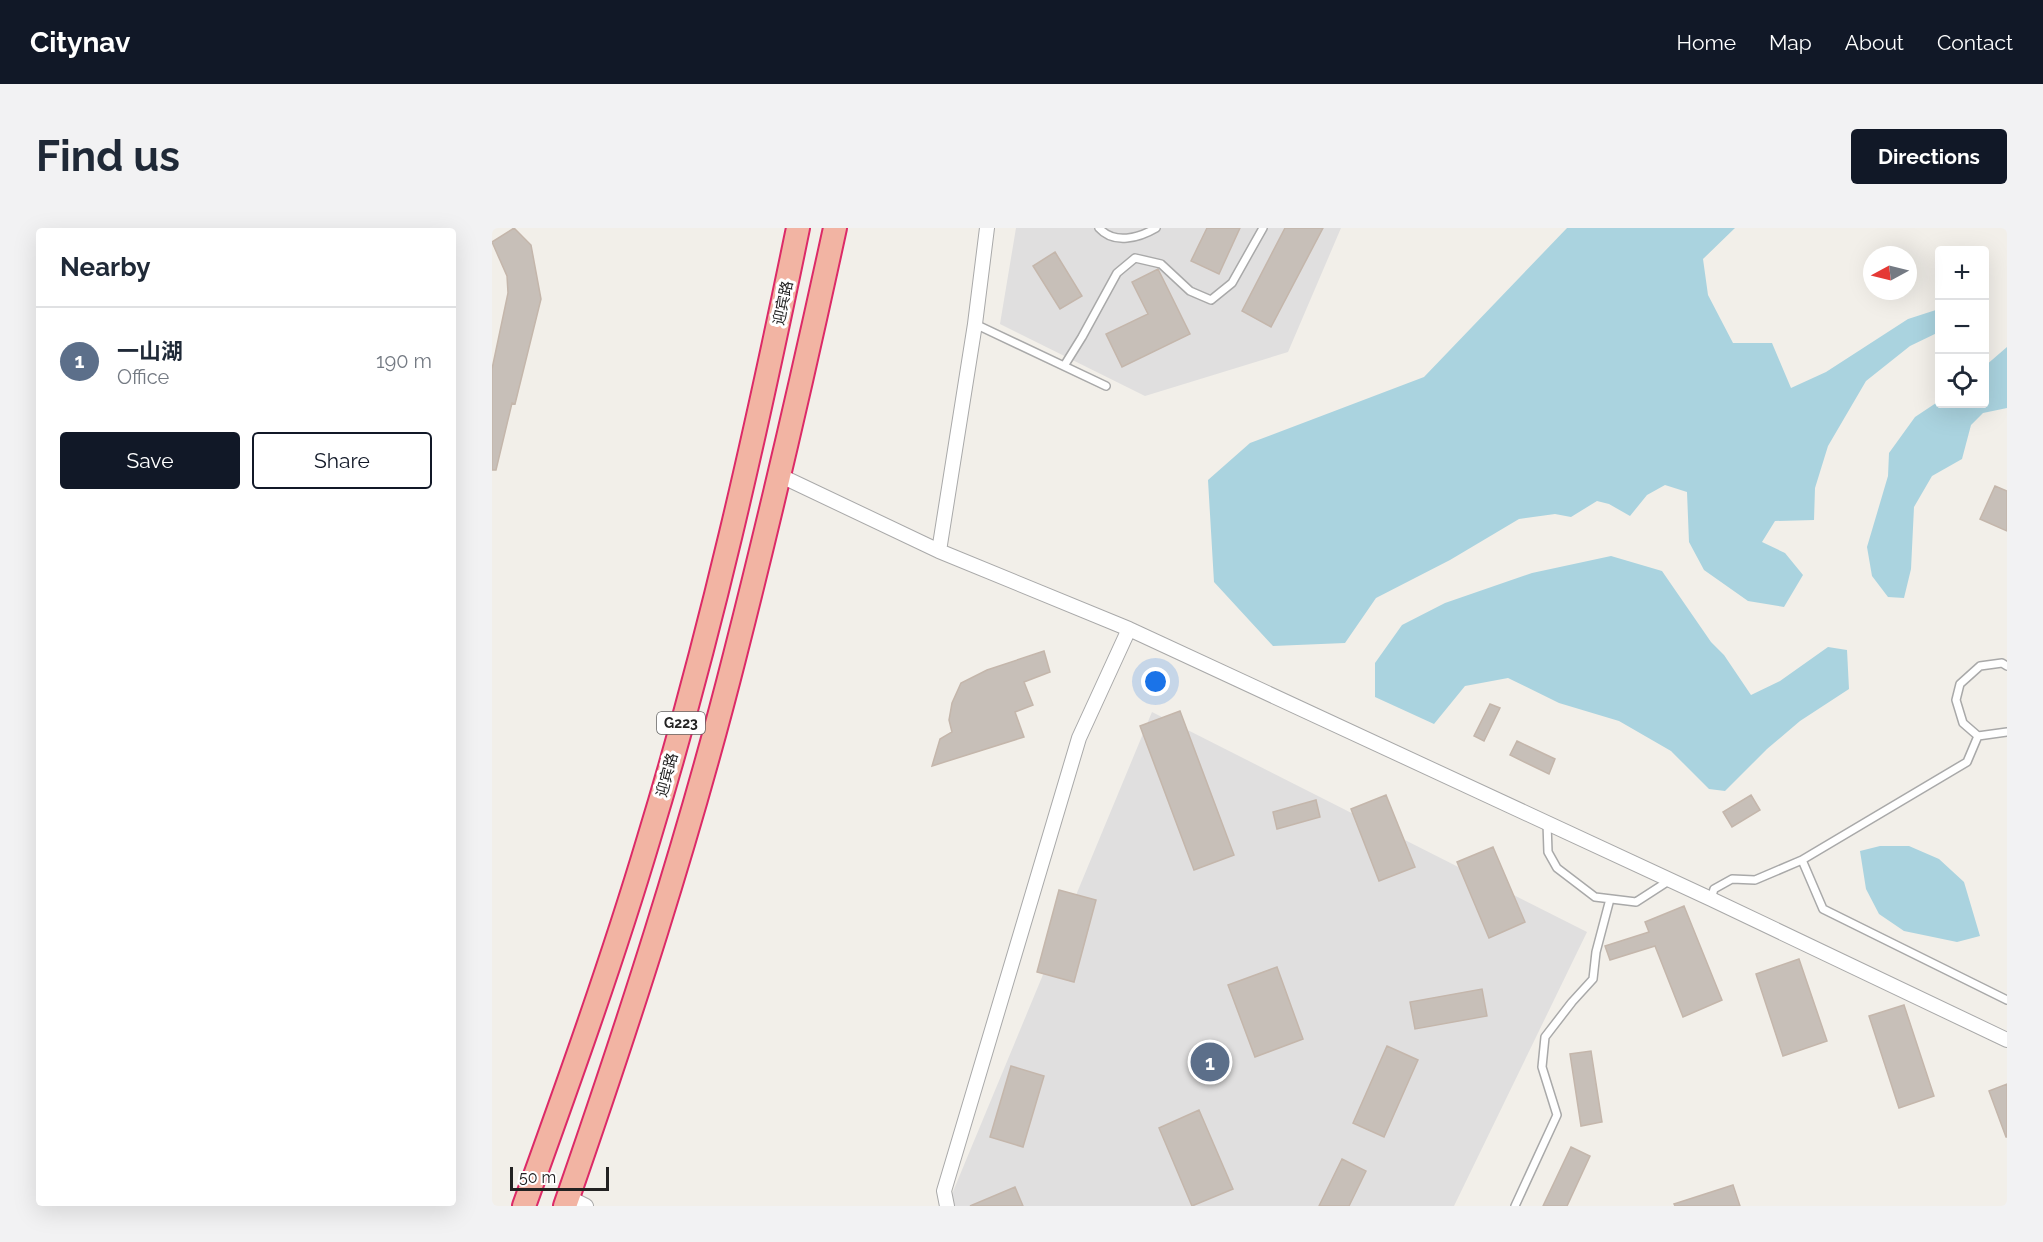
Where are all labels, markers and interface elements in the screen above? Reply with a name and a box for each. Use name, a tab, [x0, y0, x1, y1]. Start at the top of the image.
text: Citynav	[30, 26, 130, 59]
text: Home	[1677, 30, 1736, 55]
text: Map	[1769, 30, 1812, 55]
text: About	[1845, 30, 1904, 55]
text: Contact	[1937, 30, 2013, 55]
button: Directions	[1851, 129, 2007, 184]
text: Find us	[36, 132, 180, 181]
north arrow	[1863, 246, 1917, 300]
map controls	[1935, 246, 1989, 408]
button: +	[1935, 246, 1989, 300]
text: Nearby	[60, 252, 150, 282]
street label: 迎宾路	[770, 279, 796, 327]
button: −	[1935, 300, 1989, 354]
text: 一山湖	[117, 338, 183, 364]
text: 1	[75, 349, 84, 373]
text: 190 m	[376, 349, 432, 373]
button: locate	[1935, 354, 1989, 408]
text: Office	[117, 365, 169, 389]
button: Save	[60, 432, 240, 489]
button: Share	[252, 432, 432, 489]
your location	[1141, 667, 1170, 696]
road number: G223	[657, 712, 705, 734]
street label: 迎宾路	[652, 751, 682, 799]
pin: 1	[1190, 1040, 1230, 1084]
scale bar	[510, 1164, 609, 1192]
text: 50 m	[519, 1168, 556, 1187]

